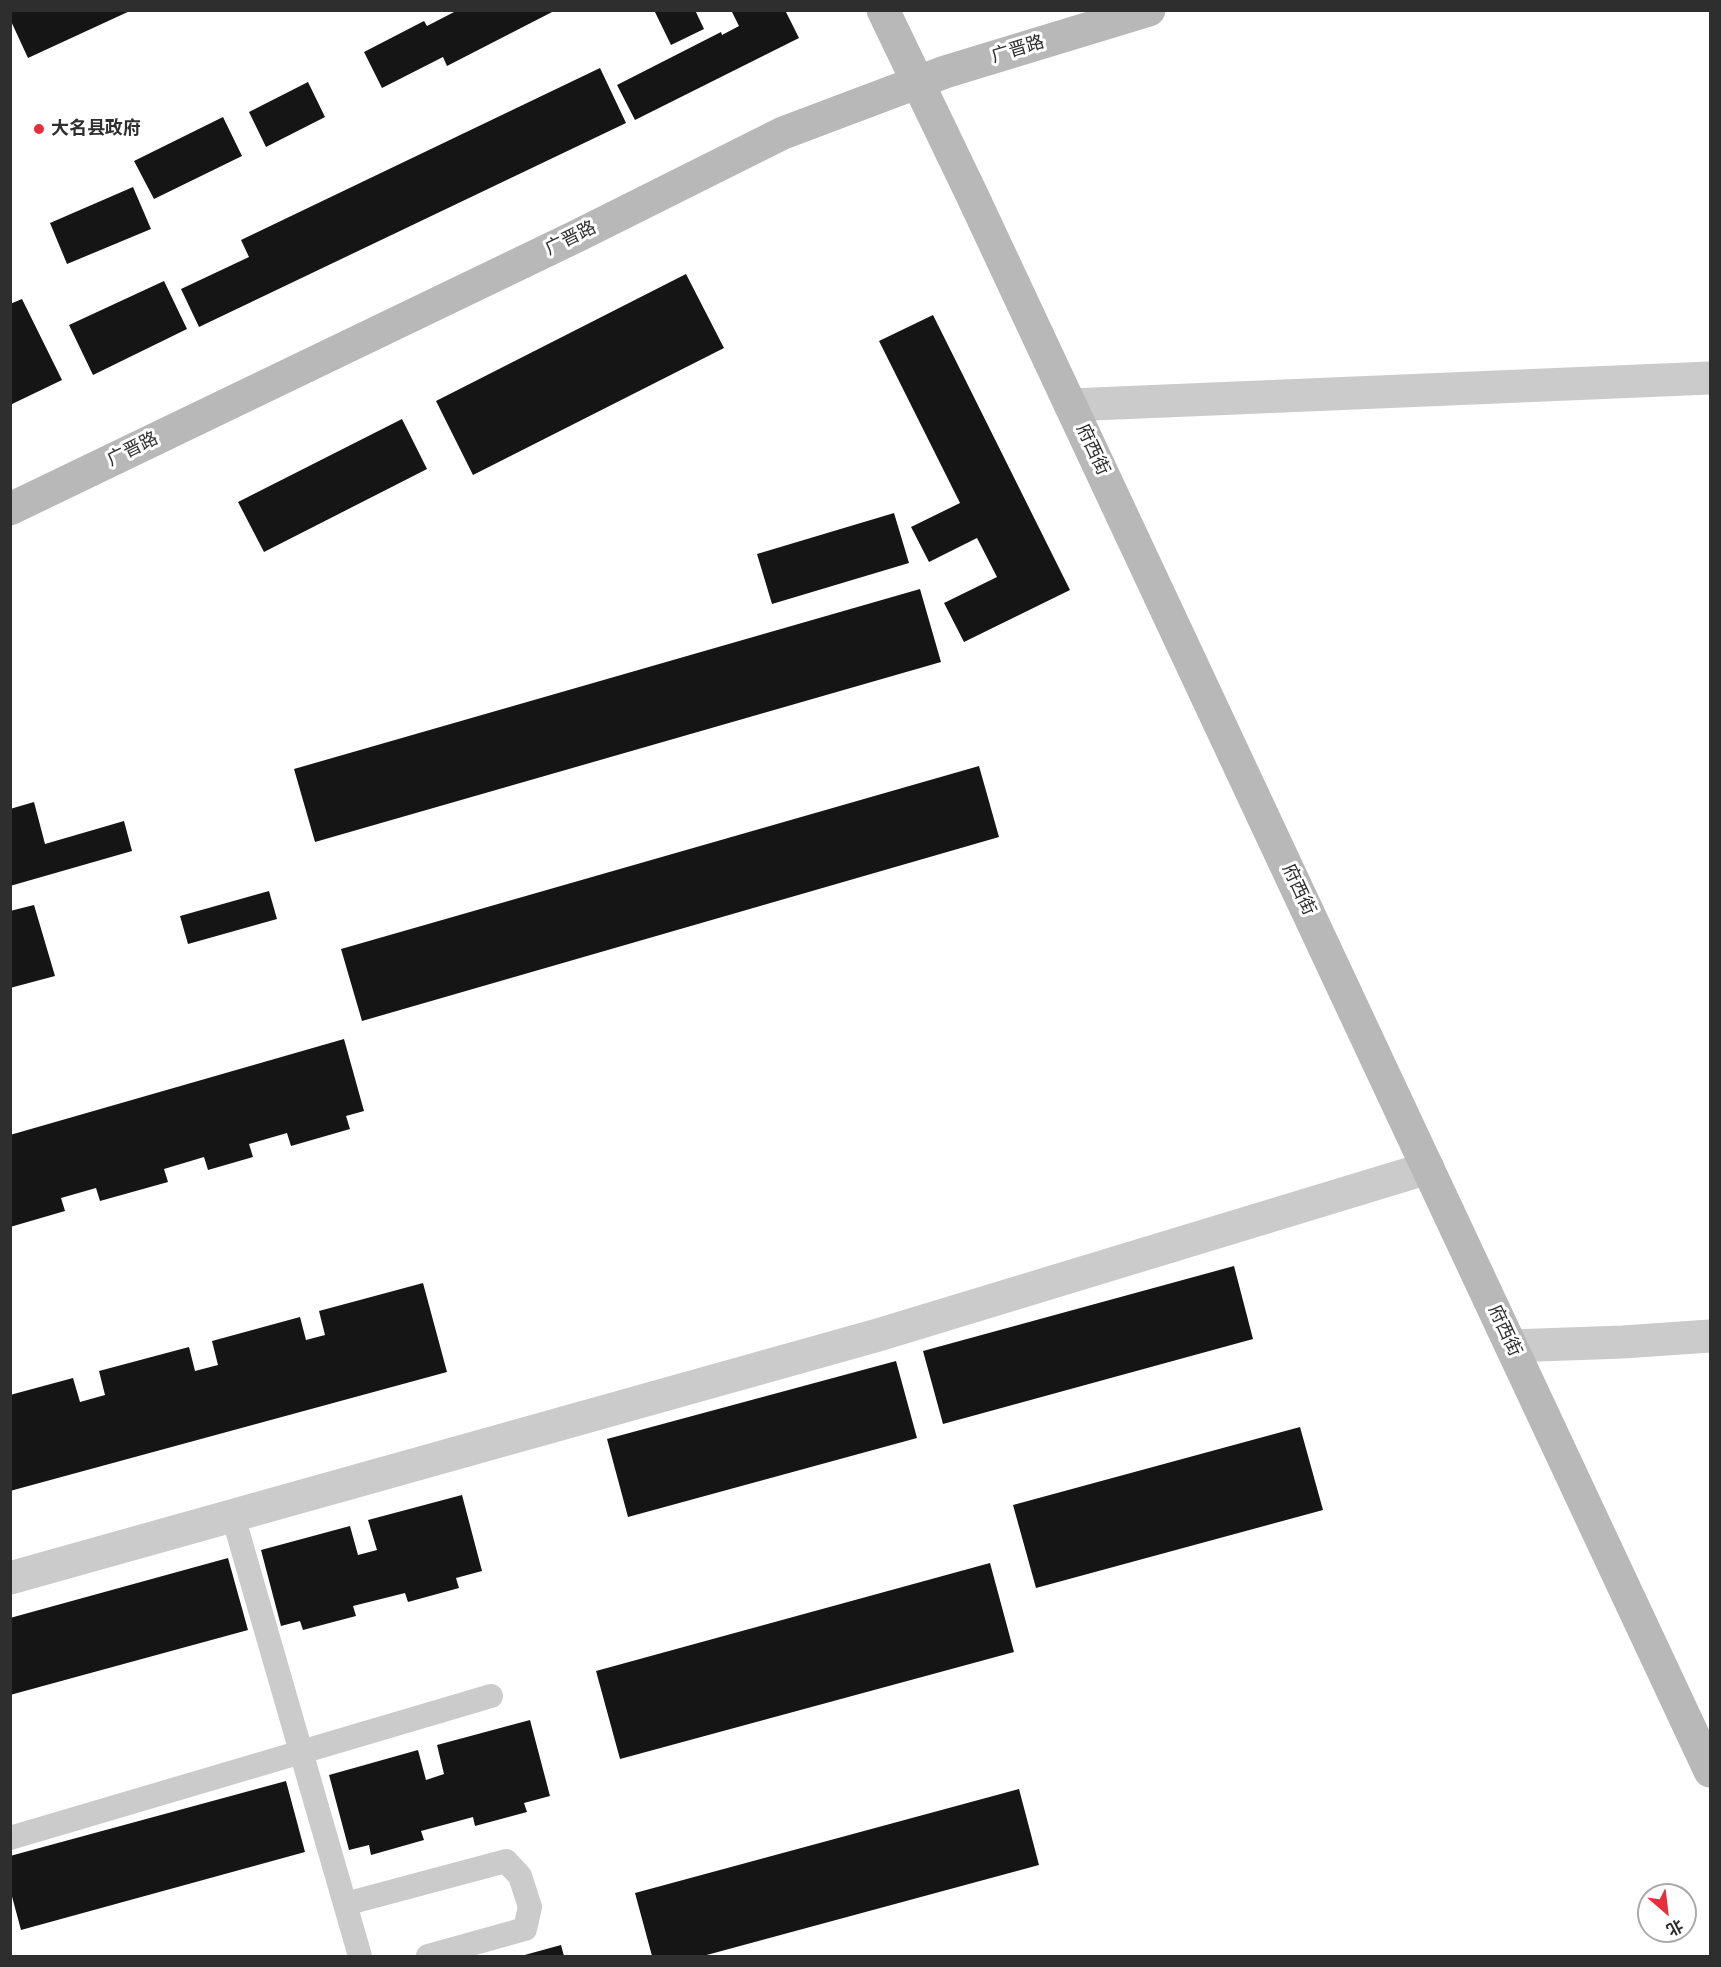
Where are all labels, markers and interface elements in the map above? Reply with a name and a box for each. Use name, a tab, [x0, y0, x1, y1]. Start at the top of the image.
street label: 广晋路	[989, 32, 1047, 68]
place label: 大名县政府	[51, 118, 141, 140]
marker: 大名县政府	[32, 122, 46, 136]
street label: 广晋路	[542, 217, 600, 261]
street label: 府西街	[1071, 421, 1113, 479]
street label: 广晋路	[104, 428, 162, 472]
street label: 府西街	[1277, 861, 1319, 919]
street label: 府西街	[1483, 1302, 1525, 1360]
north arrow	[1637, 1883, 1697, 1943]
text: 北	[1663, 1915, 1686, 1940]

